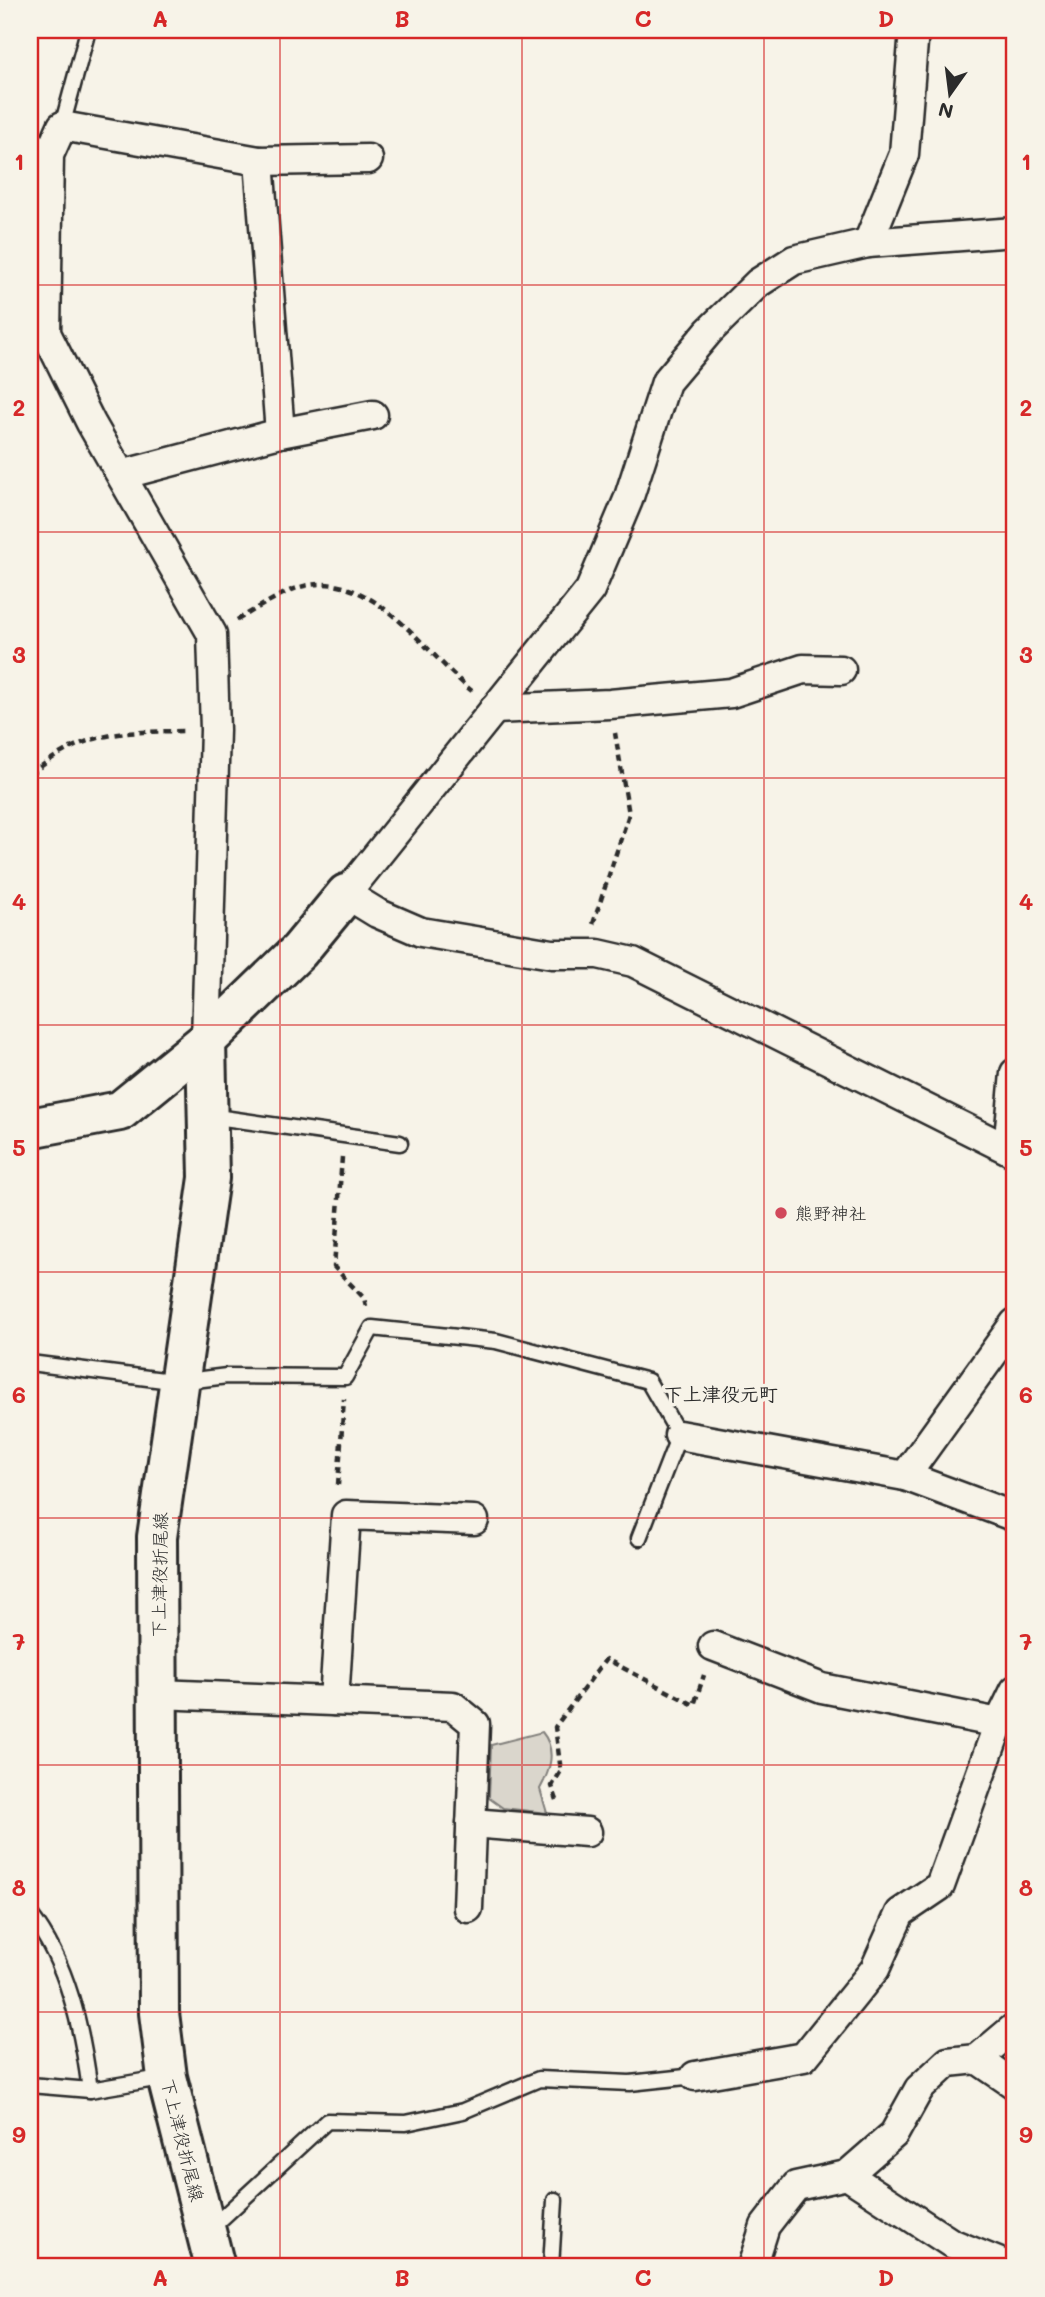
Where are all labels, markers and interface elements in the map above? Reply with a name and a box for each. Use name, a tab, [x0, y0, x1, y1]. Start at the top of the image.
text: A	[152, 3, 168, 33]
text: B	[394, 3, 410, 33]
text: C	[634, 3, 652, 33]
text: D	[878, 3, 894, 33]
north arrow	[916, 60, 986, 130]
text: N	[936, 97, 956, 125]
text: 1	[14, 146, 24, 176]
text: 1	[1021, 146, 1031, 176]
text: 2	[13, 392, 25, 422]
text: 2	[1020, 392, 1032, 422]
text: 3	[12, 639, 26, 669]
text: 3	[1019, 639, 1033, 669]
text: 4	[12, 886, 26, 916]
text: 4	[1019, 886, 1033, 916]
text: 5	[12, 1132, 26, 1162]
text: 5	[1019, 1132, 1033, 1162]
place label: 熊野神社	[795, 1201, 867, 1225]
marker: 熊野神社	[773, 1205, 789, 1221]
text: 6	[12, 1379, 26, 1409]
text: 6	[1019, 1379, 1033, 1409]
district label: 下上津役元町	[664, 1381, 778, 1406]
street label: 下上津役折尾線	[146, 1512, 172, 1638]
text: 7	[13, 1626, 26, 1656]
text: 7	[1020, 1626, 1033, 1656]
text: 8	[12, 1872, 26, 1902]
text: 8	[1019, 1872, 1033, 1902]
street label: 下上津役折尾線	[156, 2076, 210, 2204]
text: 9	[12, 2119, 26, 2149]
text: 9	[1019, 2119, 1033, 2149]
text: A	[152, 2262, 168, 2292]
text: B	[394, 2262, 410, 2292]
text: C	[634, 2262, 652, 2292]
text: D	[878, 2262, 894, 2292]

